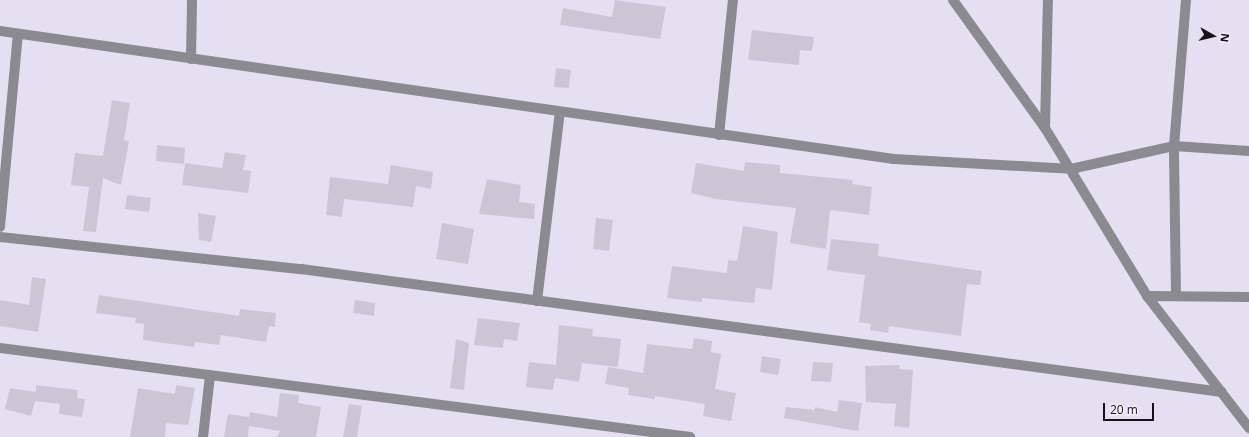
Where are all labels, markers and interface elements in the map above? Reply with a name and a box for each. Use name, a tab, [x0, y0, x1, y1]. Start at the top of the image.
north arrow	[1193, 16, 1233, 56]
text: N	[1217, 32, 1233, 43]
scale bar	[1105, 395, 1156, 421]
text: 20 m	[1110, 401, 1138, 418]

